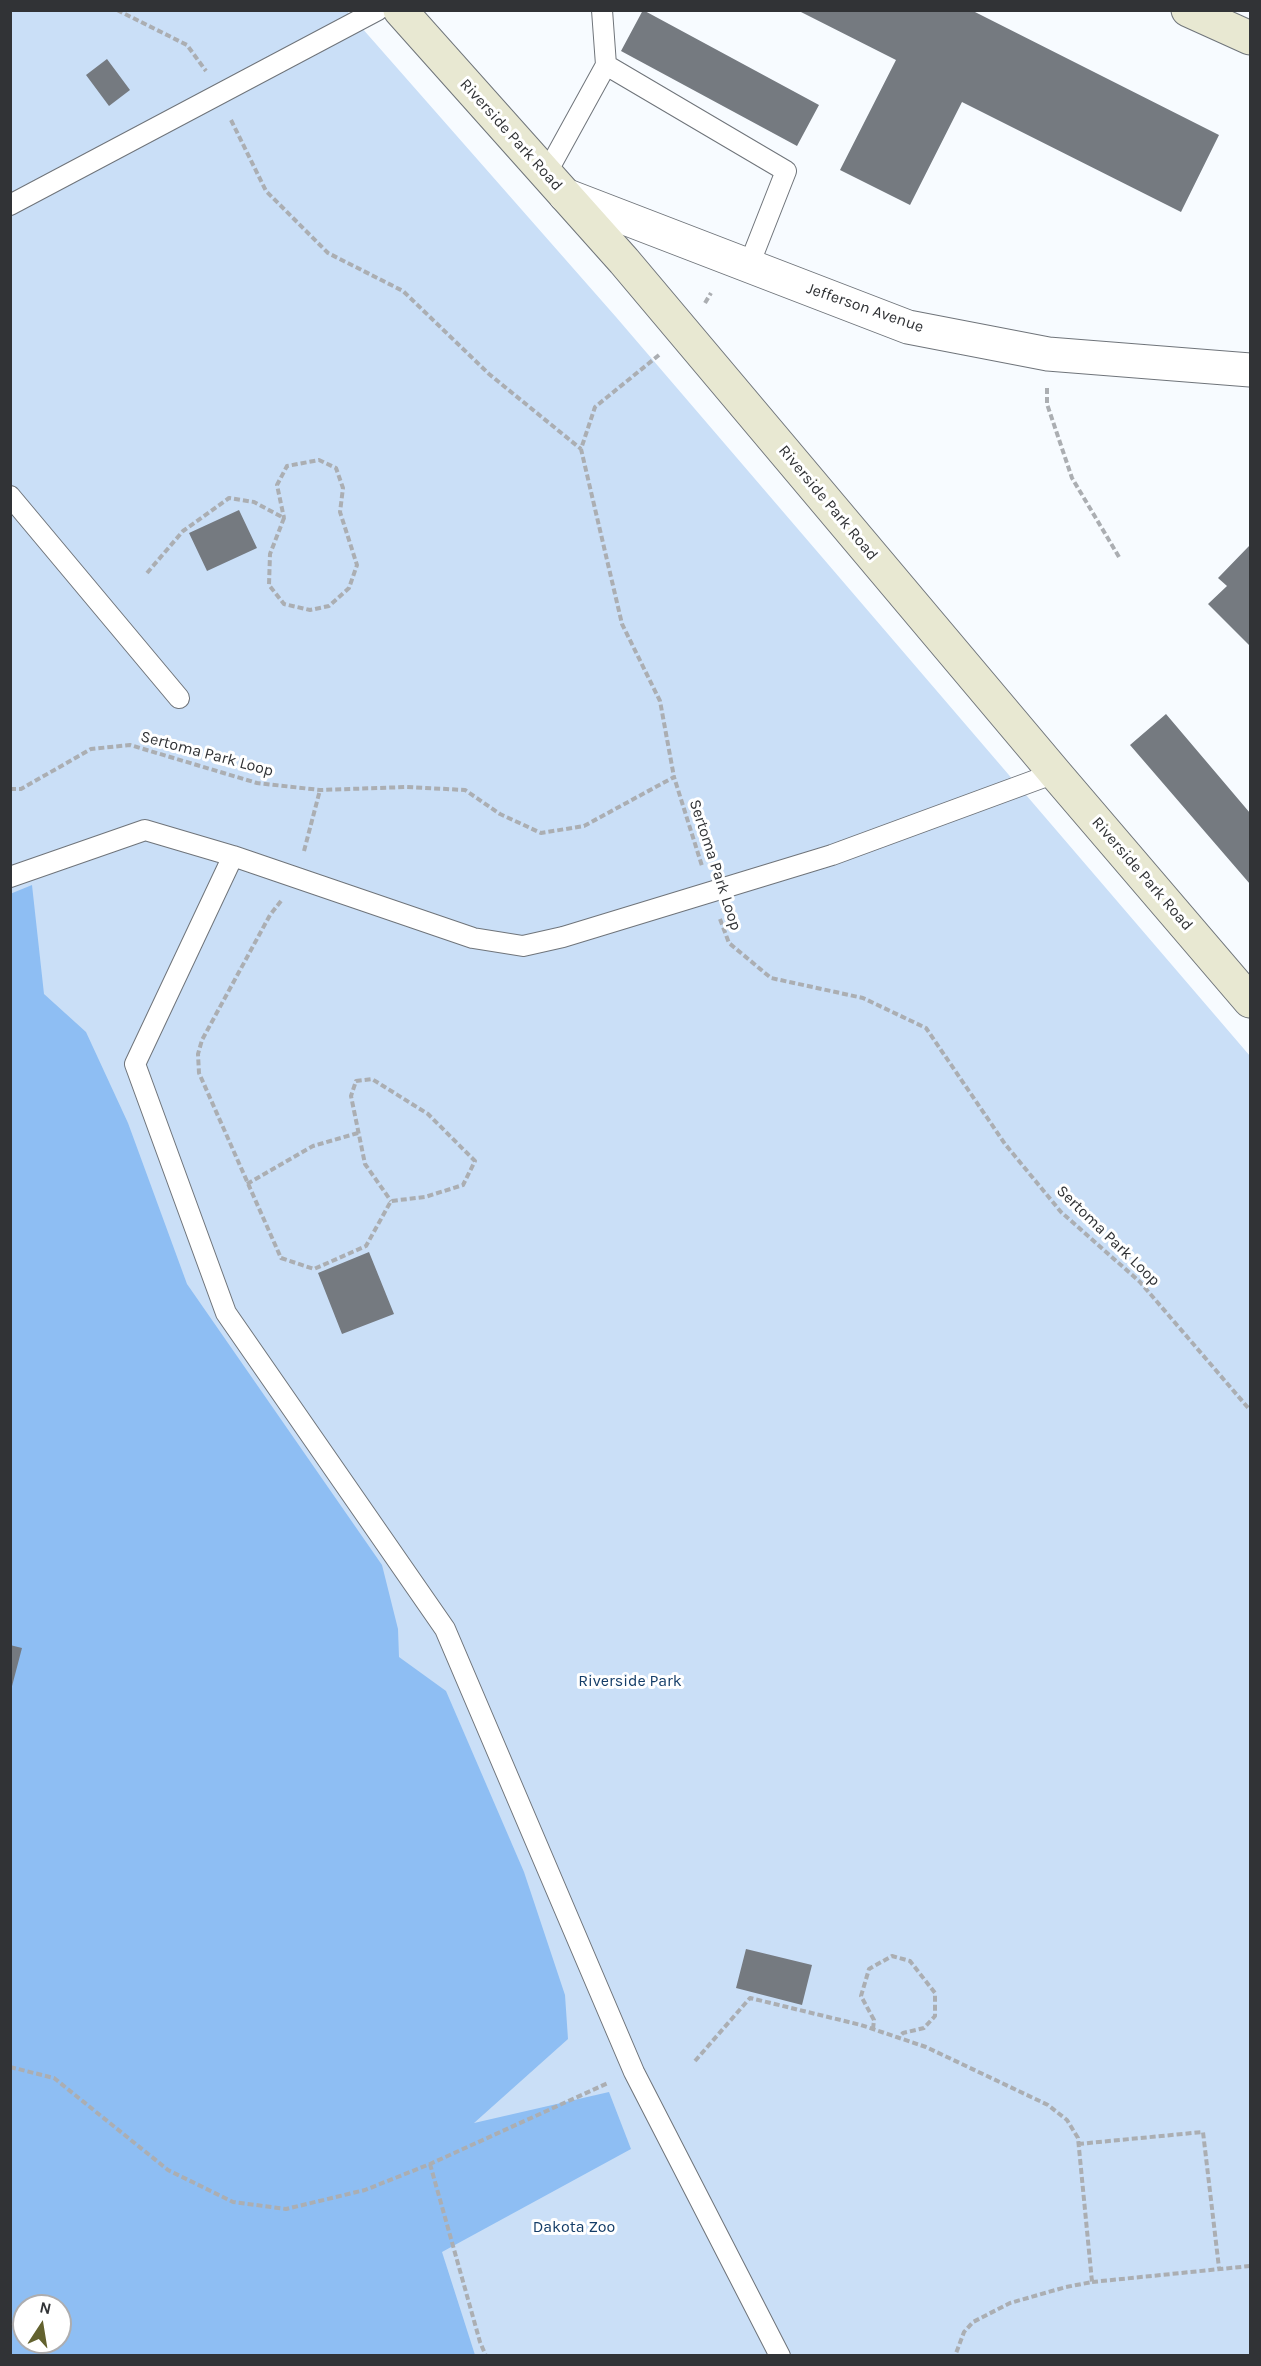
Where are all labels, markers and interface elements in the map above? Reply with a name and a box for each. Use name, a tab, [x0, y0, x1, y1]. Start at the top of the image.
street label: Riverside Park Road	[456, 75, 566, 195]
street label: Jefferson Avenue	[804, 279, 926, 337]
street label: Riverside Park Road	[774, 442, 882, 564]
street label: Sertoma Park Loop	[139, 727, 275, 781]
street label: Sertoma Park Loop	[685, 797, 745, 933]
street label: Riverside Park Road	[1087, 813, 1197, 935]
street label: Sertoma Park Loop	[1052, 1182, 1164, 1290]
park label: Riverside Park	[578, 1671, 682, 1691]
park label: Dakota Zoo	[533, 2217, 615, 2237]
north arrow	[12, 2294, 72, 2354]
text: N	[38, 2297, 53, 2318]

